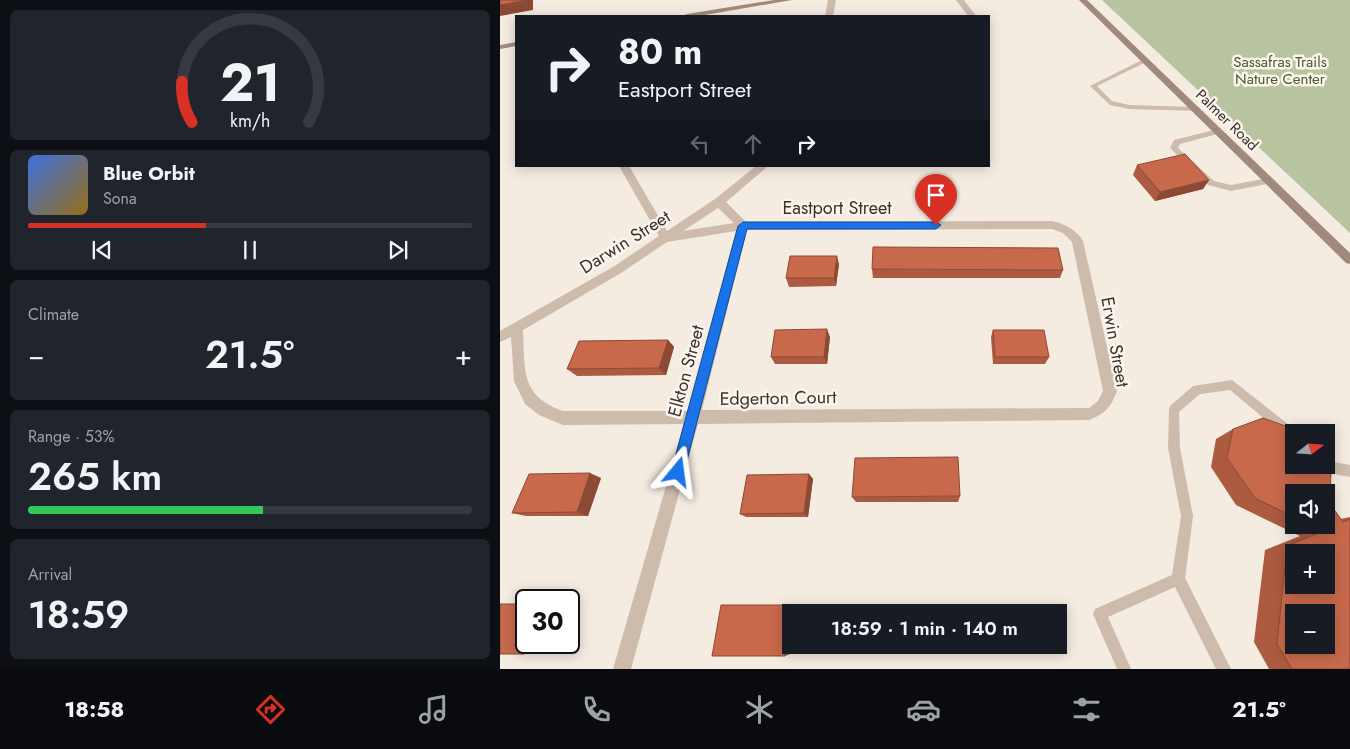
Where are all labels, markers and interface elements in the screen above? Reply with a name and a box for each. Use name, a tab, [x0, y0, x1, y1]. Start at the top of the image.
text: 80 m	[618, 27, 702, 77]
icon: right	[535, 35, 600, 100]
text: 21	[220, 45, 280, 121]
park label: Sassafras Trails Nature Center	[1233, 51, 1327, 90]
text: Eastport Street	[618, 73, 751, 105]
street label: Palmer Road	[1191, 84, 1263, 156]
text: km/h	[230, 108, 270, 134]
icon: left	[686, 130, 714, 158]
icon: ahead	[739, 130, 767, 158]
icon: right	[792, 130, 820, 158]
text: Blue Orbit	[103, 160, 195, 187]
pin	[915, 174, 957, 225]
icon: arrive	[922, 181, 950, 209]
text: Sona	[103, 187, 137, 210]
street label: Eastport Street	[782, 195, 892, 221]
street label: Darwin Street	[575, 204, 676, 280]
icon: previous	[88, 236, 116, 264]
icon: pause	[236, 236, 264, 264]
icon: next	[384, 236, 412, 264]
street label: Erwin Street	[1094, 295, 1136, 390]
text: Climate	[28, 303, 79, 326]
street label: Elkton Street	[661, 322, 711, 420]
text: 21.5°	[205, 327, 294, 382]
text: −	[28, 335, 45, 376]
text: +	[455, 335, 472, 376]
street label: Edgerton Court	[719, 384, 837, 412]
north arrow	[1285, 424, 1335, 474]
map controls	[1285, 424, 1335, 654]
text: Range · 53%	[28, 425, 115, 448]
position arrow	[651, 445, 703, 497]
text: 265 km	[28, 449, 162, 504]
button: sound	[1285, 484, 1335, 534]
button: +	[1285, 544, 1335, 594]
text: Arrival	[28, 563, 72, 586]
text: 18:59	[28, 587, 129, 642]
speed limit sign: 30	[515, 589, 580, 654]
button: −	[1285, 604, 1335, 654]
text: 18:59 · 1 min · 140 m	[831, 615, 1018, 642]
icon: directions	[253, 692, 288, 727]
icon: music	[416, 692, 451, 727]
icon: phone	[579, 692, 614, 727]
icon: climate	[742, 692, 777, 727]
icon: car	[906, 692, 941, 727]
icon: filters	[1069, 692, 1104, 727]
text: 18:58	[64, 693, 124, 725]
text: 21.5°	[1232, 693, 1286, 725]

